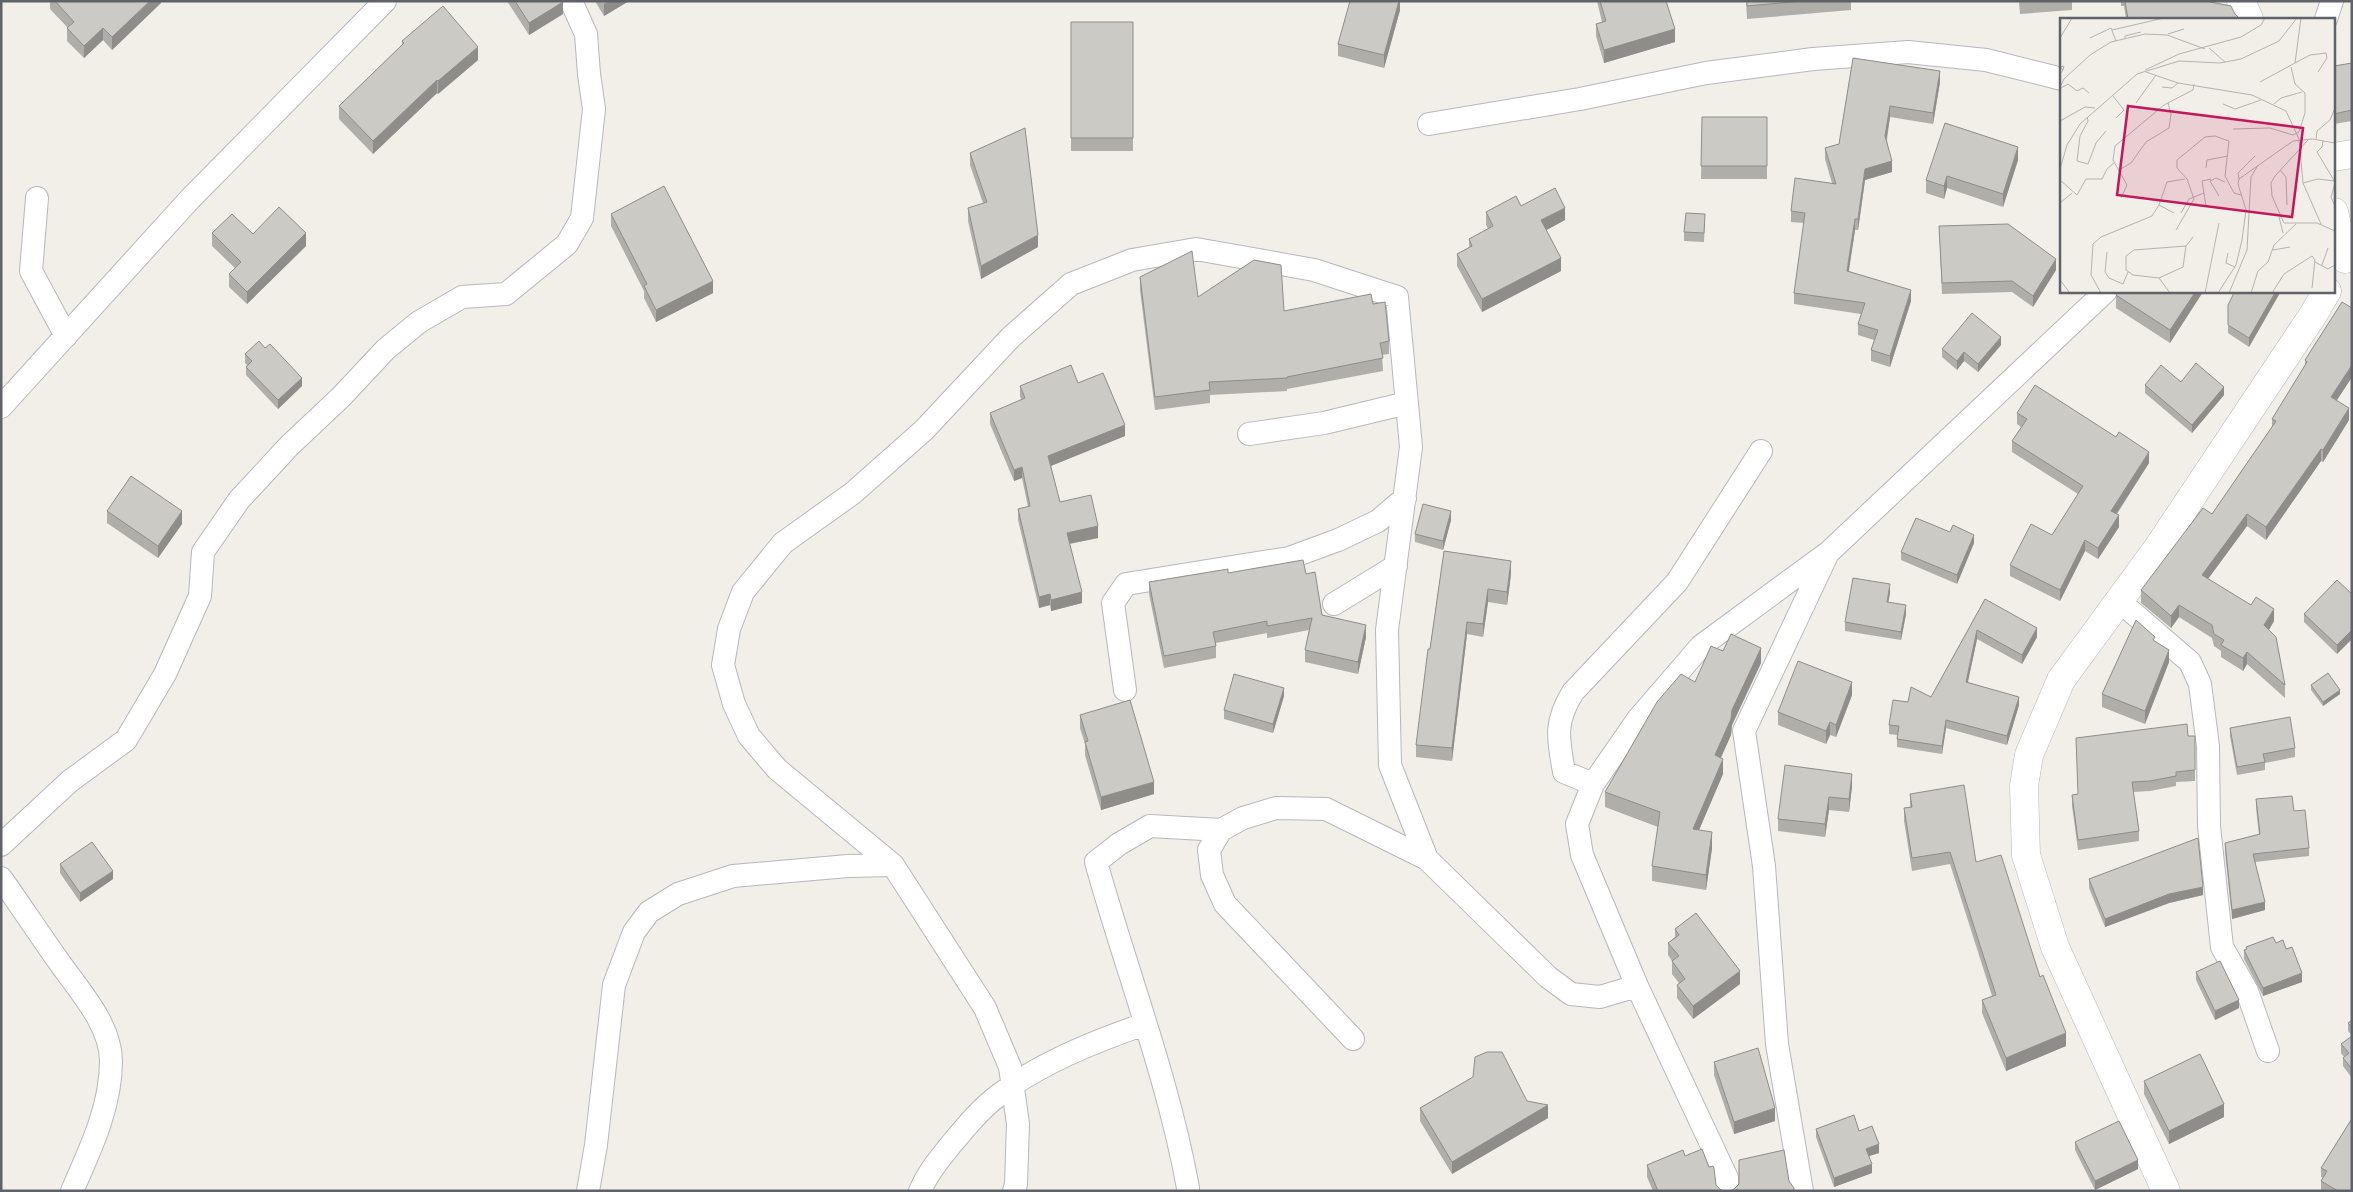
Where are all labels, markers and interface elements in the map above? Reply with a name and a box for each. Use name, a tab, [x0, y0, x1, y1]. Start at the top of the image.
inset map	[2060, 18, 2336, 292]

